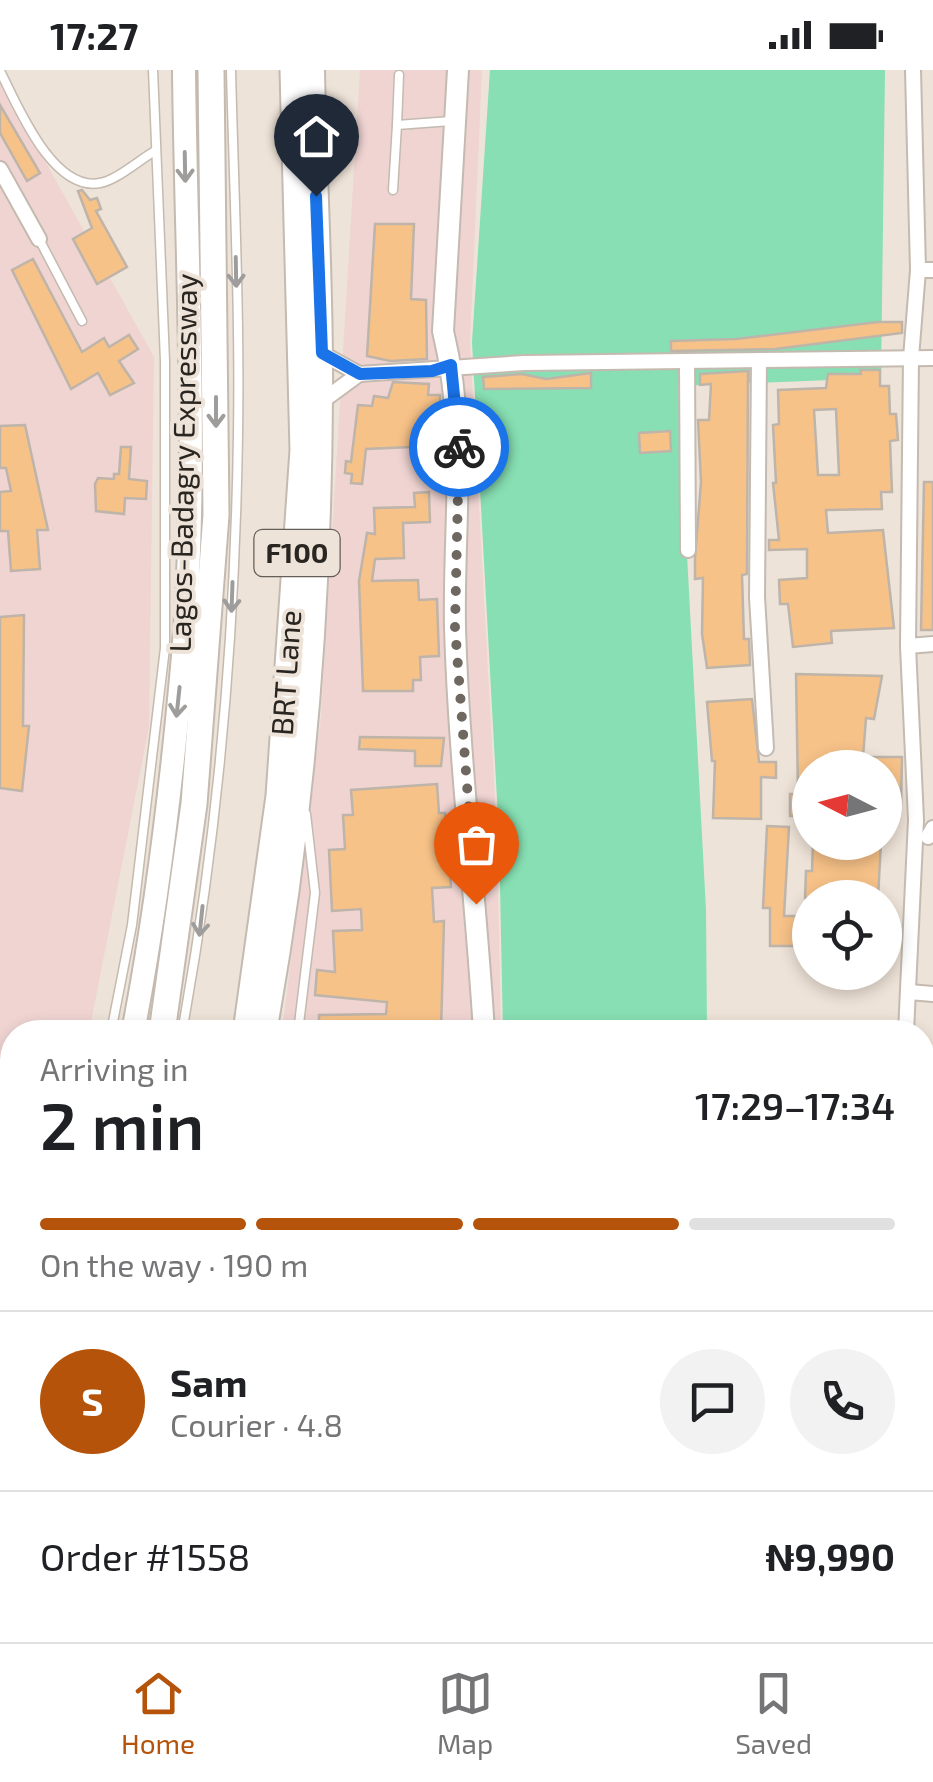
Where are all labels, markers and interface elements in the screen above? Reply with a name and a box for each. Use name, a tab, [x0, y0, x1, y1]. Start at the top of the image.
text: 17:27	[50, 12, 138, 58]
pin	[274, 94, 359, 197]
icon: home	[289, 109, 344, 164]
one-way arrow	[176, 150, 194, 183]
one-way arrow	[226, 256, 245, 288]
street label: Lagos-Badagry Expressway	[161, 273, 203, 653]
one-way arrow	[206, 396, 226, 428]
courier	[409, 397, 509, 497]
icon: bike	[432, 420, 487, 475]
road number: F100	[254, 530, 340, 576]
one-way arrow	[222, 581, 241, 613]
street label: BRT Lane	[263, 609, 307, 737]
one-way arrow	[168, 685, 187, 718]
north arrow	[792, 750, 902, 860]
map controls	[792, 750, 902, 990]
pin	[434, 802, 519, 905]
icon: bag	[449, 817, 504, 872]
button: locate	[792, 880, 902, 990]
one-way arrow	[191, 904, 210, 936]
text: Arriving in	[40, 1049, 189, 1087]
text: 17:29–17:34	[695, 1082, 895, 1128]
text: 2 min	[40, 1085, 204, 1163]
text: On the way · 190 m	[40, 1245, 308, 1283]
button: chat	[660, 1349, 765, 1454]
button: phone	[790, 1349, 895, 1454]
text: Sam	[170, 1359, 247, 1405]
text: S	[81, 1378, 104, 1424]
text: Courier · 4.8	[170, 1405, 343, 1443]
text: Order #1558	[40, 1533, 250, 1579]
text: ₦9,990	[765, 1533, 895, 1579]
tab: Home	[121, 1666, 195, 1760]
tab: Map	[437, 1666, 493, 1760]
tab: Saved	[735, 1666, 812, 1760]

